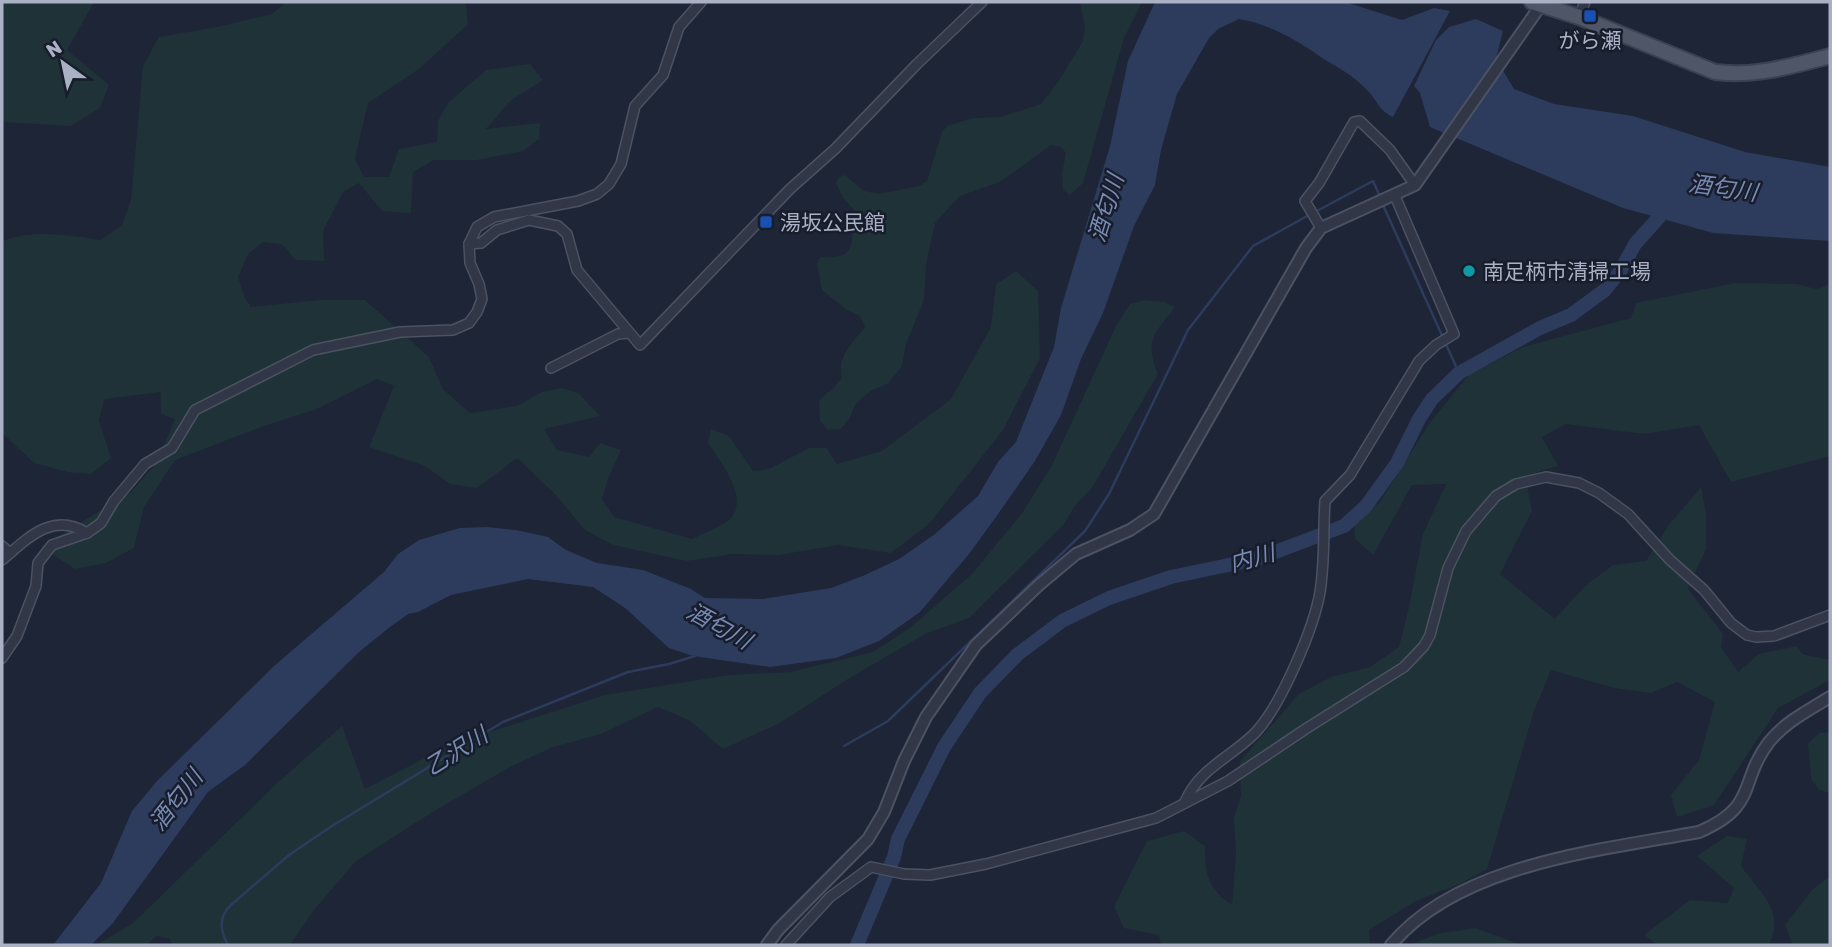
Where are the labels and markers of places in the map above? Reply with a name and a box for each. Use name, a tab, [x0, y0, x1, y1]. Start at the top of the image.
marker: がら瀬	[1582, 8, 1598, 24]
place label: がら瀬	[1559, 28, 1622, 53]
place label: 湯坂公民館	[780, 210, 885, 235]
marker: 湯坂公民館	[758, 214, 774, 230]
place label: 南足柄市清掃工場	[1483, 259, 1651, 284]
marker: 南足柄市清掃工場	[1461, 263, 1477, 279]

